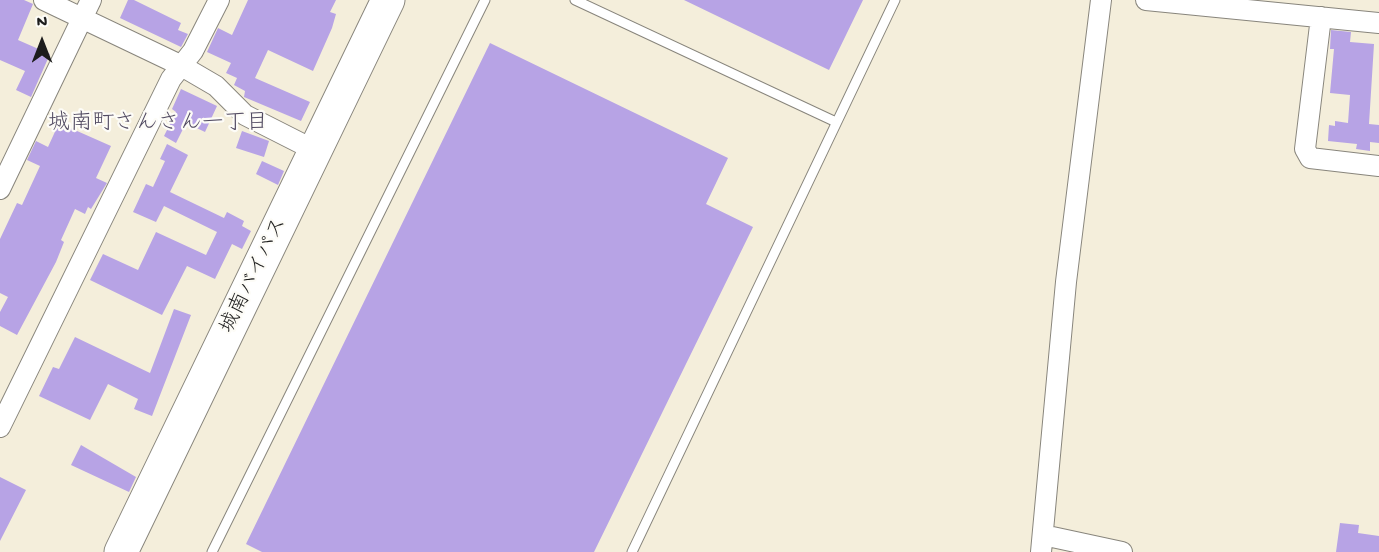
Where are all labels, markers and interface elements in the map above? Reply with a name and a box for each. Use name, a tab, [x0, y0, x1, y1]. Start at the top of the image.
north arrow	[12, 12, 72, 72]
text: N	[37, 14, 47, 33]
district label: 城南町さんさん一丁目	[48, 112, 268, 138]
street label: 城南バイパス	[216, 214, 294, 338]

